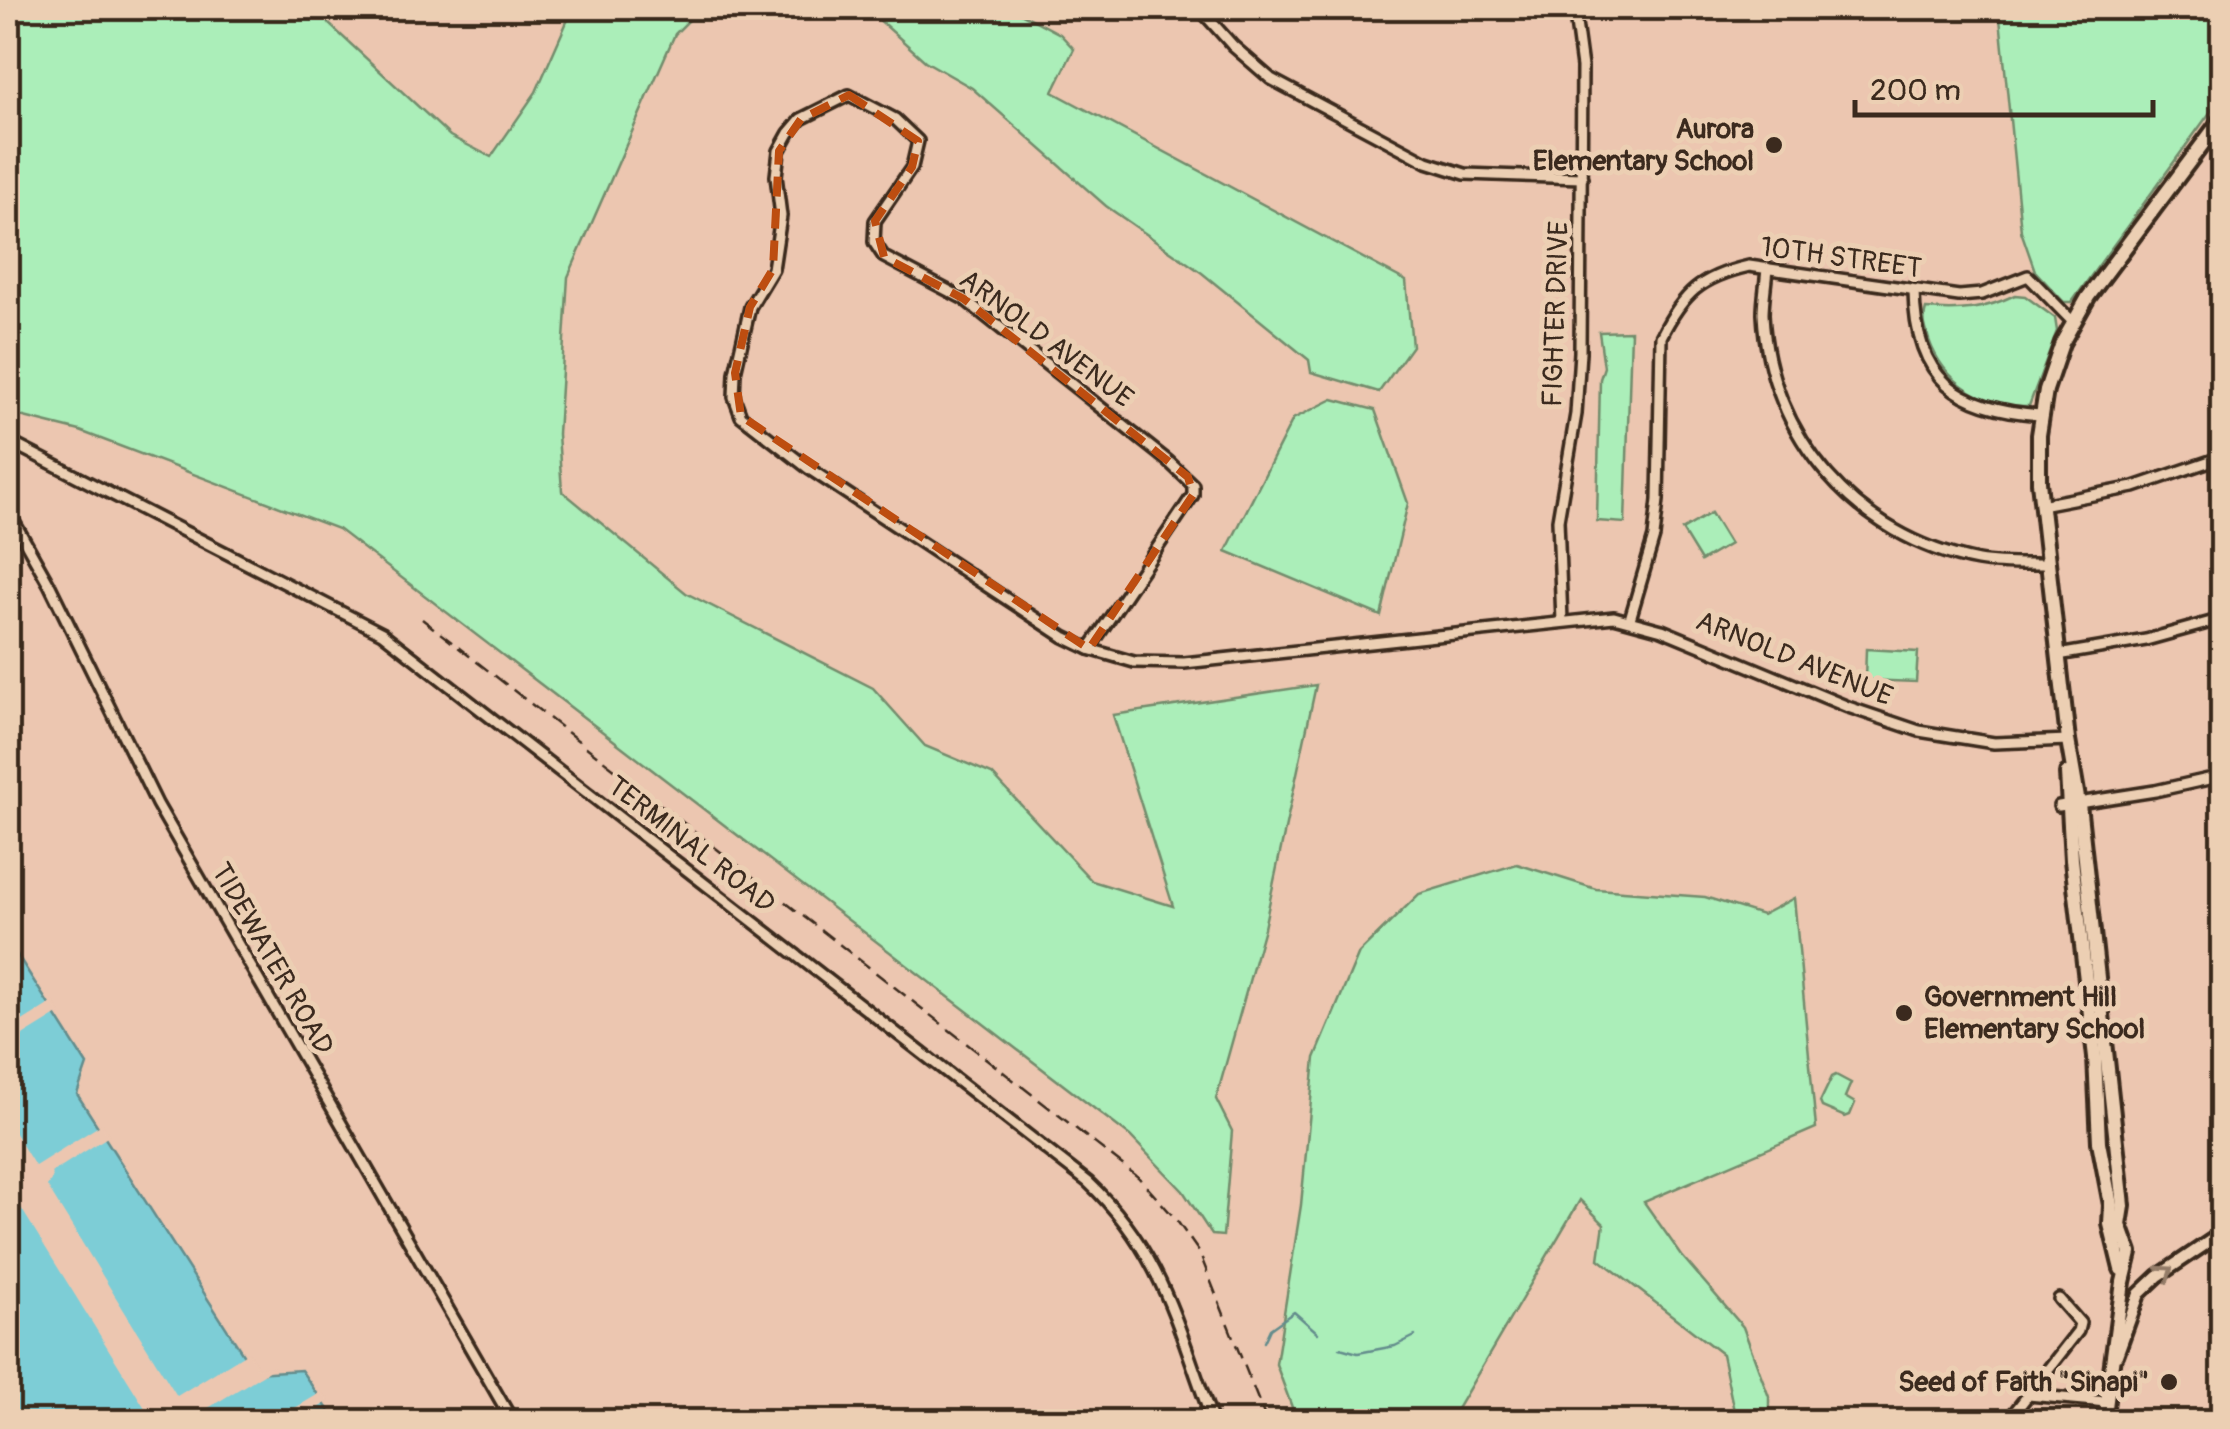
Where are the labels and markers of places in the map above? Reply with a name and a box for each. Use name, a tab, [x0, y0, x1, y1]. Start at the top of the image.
place label: Aurora Elementary School	[1533, 112, 1754, 179]
marker: Aurora Elementary School	[1763, 134, 1785, 156]
place label: Government Hill Elementary School	[1924, 980, 2145, 1047]
marker: Government Hill Elementary School	[1893, 1002, 1915, 1024]
place label: Seed of Faith "Sinapi"	[1898, 1365, 2149, 1400]
marker: Seed of Faith "Sinapi"	[2158, 1371, 2180, 1393]

